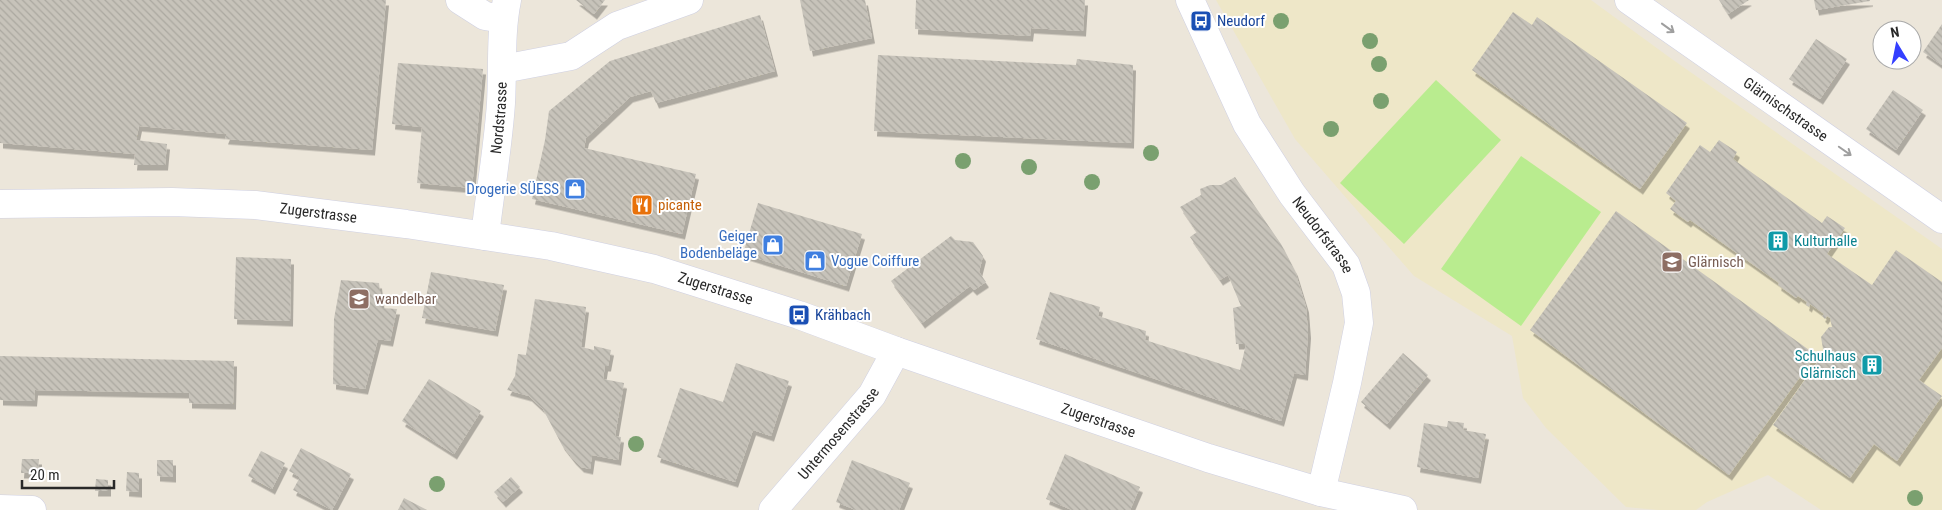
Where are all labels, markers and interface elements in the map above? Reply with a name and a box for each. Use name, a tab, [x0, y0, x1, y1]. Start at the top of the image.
bus stop icon: Neudorf	[1189, 9, 1213, 33]
place label: Neudorf	[1217, 12, 1265, 30]
north arrow	[1872, 20, 1922, 70]
one-way arrow	[1661, 23, 1674, 34]
text: N	[1889, 24, 1900, 41]
street label: Glärnischstrasse	[1740, 74, 1831, 145]
street label: Nordstrasse	[487, 82, 511, 155]
one-way arrow	[1838, 146, 1852, 156]
shop icon: Drogerie SÜESS	[563, 177, 587, 201]
place label: Drogerie SÜESS	[466, 180, 559, 198]
restaurant icon: picante	[630, 193, 654, 217]
street label: Neudorfstrasse	[1288, 193, 1357, 275]
place label: picante	[658, 196, 702, 214]
street label: Zugerstrasse	[279, 199, 358, 227]
place label: Geiger Bodenbeläge	[680, 227, 757, 262]
building icon: Kulturhalle	[1766, 229, 1790, 253]
place label: Kulturhalle	[1794, 232, 1857, 250]
shop icon: Geiger Bodenbeläge	[761, 233, 785, 257]
shop icon: Vogue Coiffure	[803, 249, 827, 273]
school or university icon: Glärnisch	[1660, 250, 1684, 274]
place label: Vogue Coiffure	[831, 252, 919, 270]
place label: Glärnisch	[1688, 253, 1744, 271]
street label: Zugerstrasse	[676, 268, 755, 309]
school or university icon: wandelbar	[347, 287, 371, 311]
place label: wandelbar	[375, 290, 437, 308]
bus stop icon: Krähbach	[787, 303, 811, 327]
place label: Krähbach	[815, 306, 871, 324]
place label: Schulhaus Glärnisch	[1795, 347, 1856, 382]
building icon: Schulhaus Glärnisch	[1860, 353, 1884, 377]
street label: Untermosenstrasse	[794, 385, 883, 483]
street label: Zugerstrasse	[1059, 399, 1138, 441]
scale bar	[22, 458, 115, 490]
text: 20 m	[30, 466, 60, 484]

